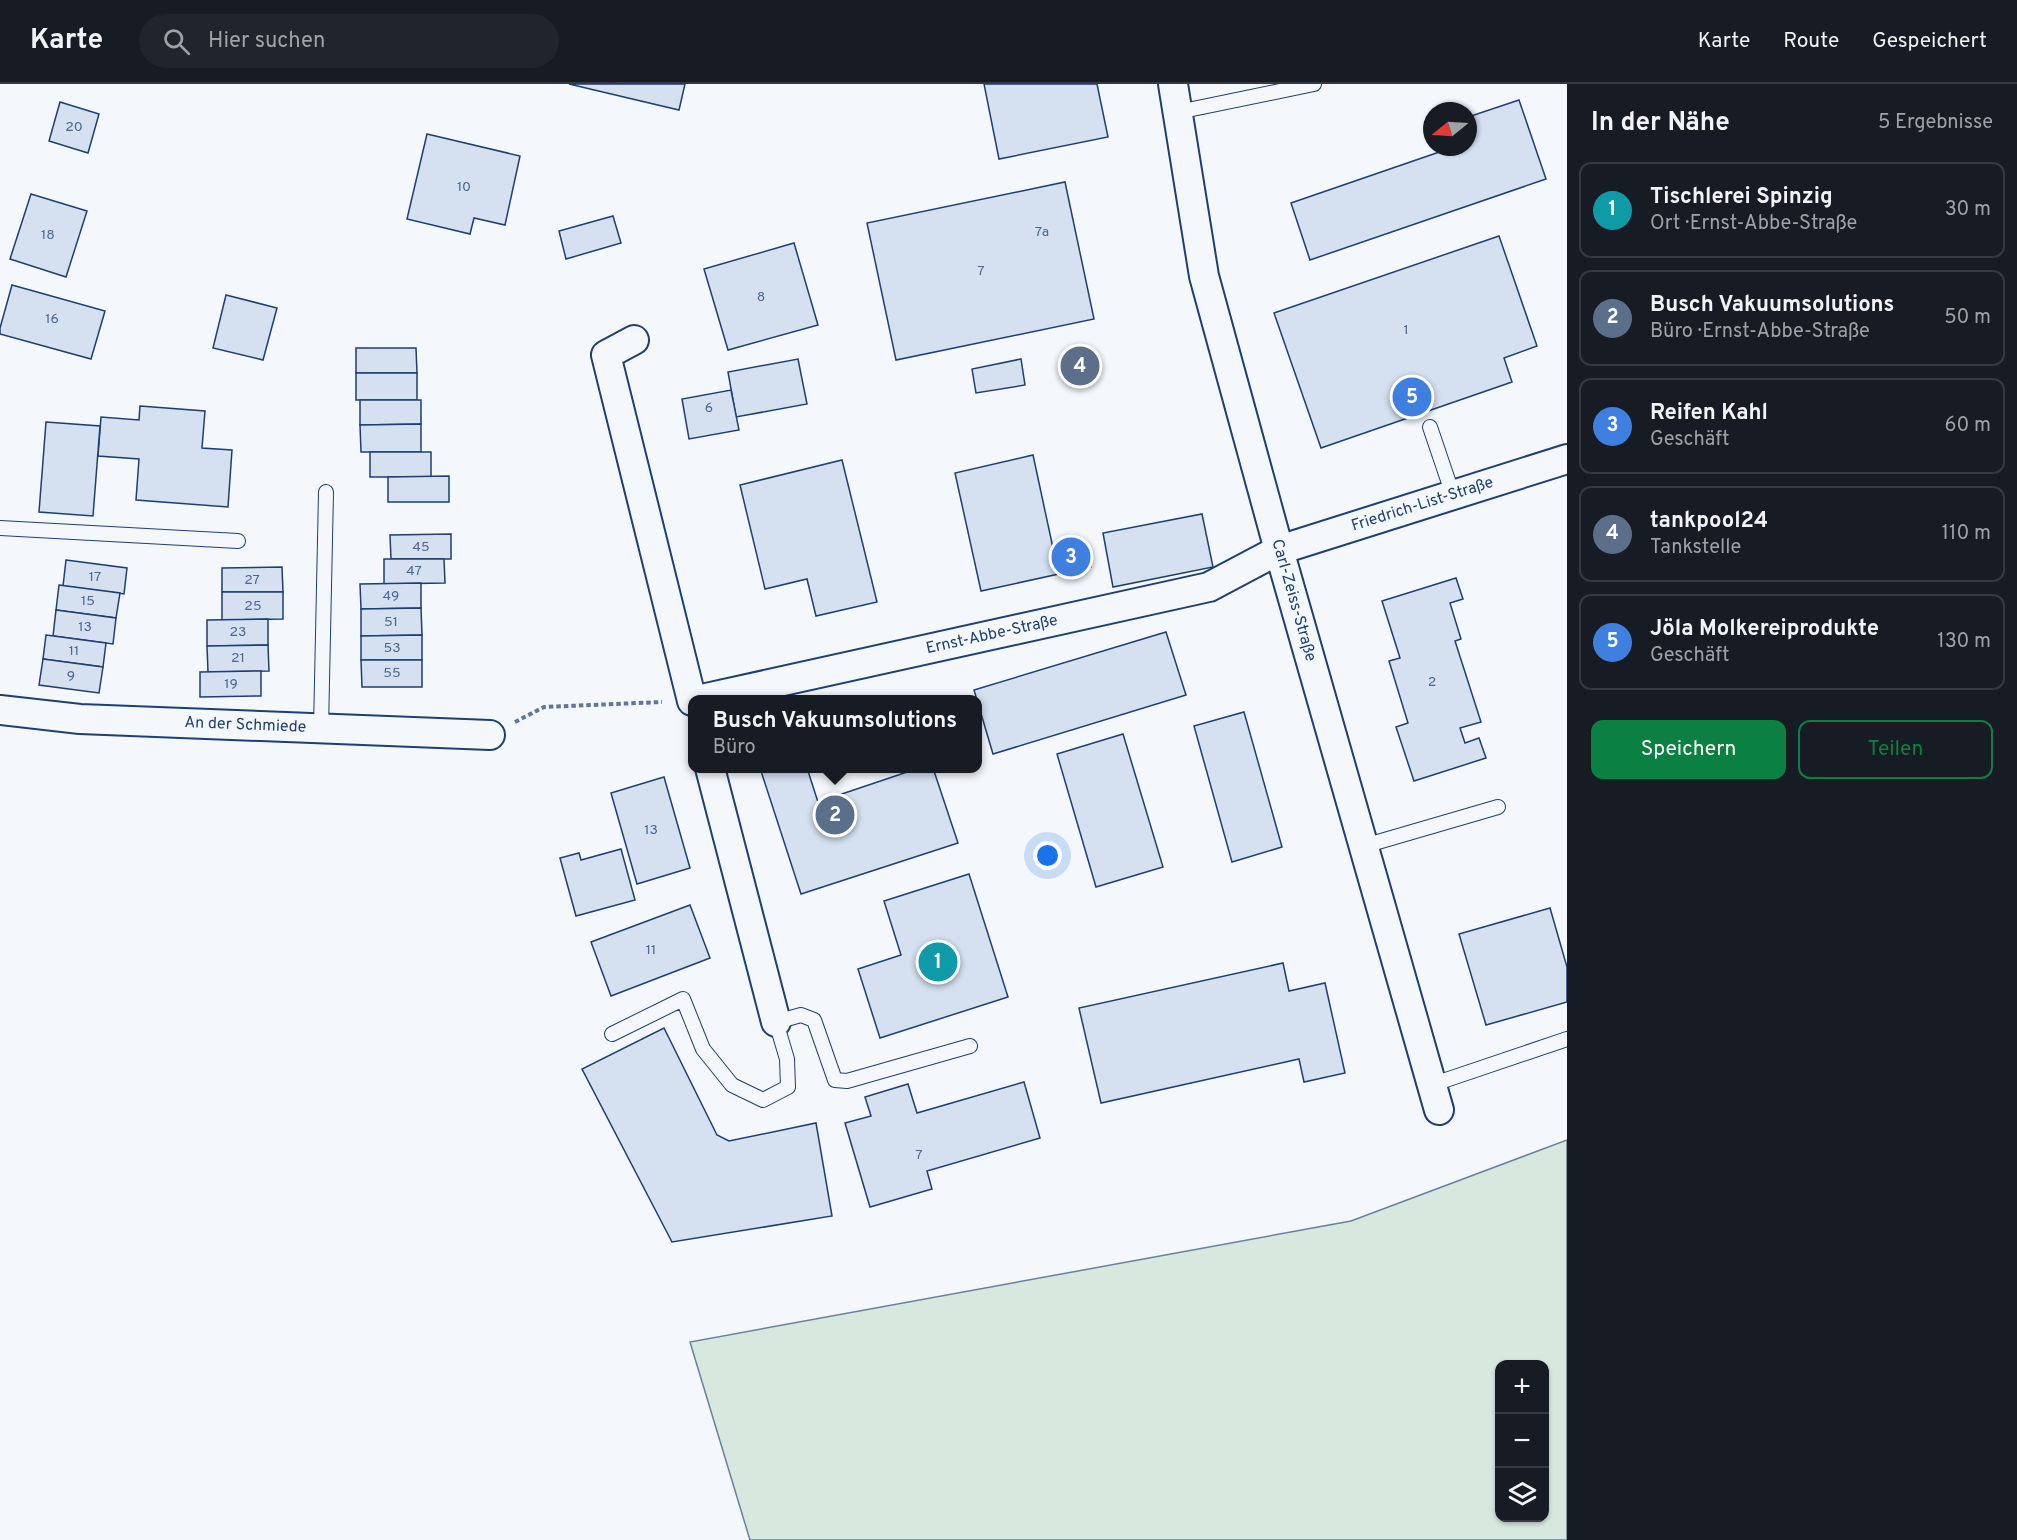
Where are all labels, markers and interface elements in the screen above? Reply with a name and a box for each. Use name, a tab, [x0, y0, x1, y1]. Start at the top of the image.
search box	[139, 14, 559, 68]
text: Karte	[30, 23, 103, 59]
icon: search	[160, 25, 193, 58]
text: Hier suchen	[208, 28, 325, 55]
text: Karte	[1698, 28, 1750, 55]
text: Route	[1783, 28, 1839, 55]
text: Gespeichert	[1872, 28, 1987, 55]
north arrow	[1423, 102, 1477, 156]
text: In der Nähe	[1591, 107, 1730, 140]
text: 5 Ergebnisse	[1878, 110, 1993, 136]
house number: 20	[65, 119, 83, 136]
house number: 10	[457, 179, 471, 196]
text: Tischlerei Spinzig	[1650, 184, 1833, 211]
text: 1	[1609, 197, 1617, 223]
text: 30 m	[1945, 197, 1991, 223]
text: Ort · Ernst-Abbe-Straße	[1650, 211, 1857, 237]
house number: 7a	[1035, 224, 1049, 241]
house number: 18	[41, 227, 55, 244]
house number: 7	[977, 263, 985, 280]
house number: 8	[757, 289, 765, 306]
text: Busch Vakuumsolutions	[1650, 292, 1894, 319]
text: 2	[1606, 305, 1619, 331]
text: 50 m	[1944, 305, 1991, 331]
house number: 16	[45, 311, 59, 328]
text: Büro · Ernst-Abbe-Straße	[1650, 319, 1870, 345]
house number: 1	[1403, 322, 1409, 339]
pin: 4	[1060, 344, 1100, 388]
pin: 5	[1392, 374, 1432, 420]
house number: 6	[705, 400, 713, 417]
text: Reifen Kahl	[1650, 400, 1768, 427]
text: 3	[1607, 413, 1619, 439]
text: 60 m	[1945, 413, 1991, 439]
text: Geschäft	[1650, 427, 1730, 453]
street label: Friedrich-List-Straße	[1349, 473, 1496, 536]
text: tankpool24	[1650, 508, 1768, 535]
text: 4	[1606, 521, 1619, 547]
text: 110 m	[1942, 521, 1991, 547]
pin: 3	[1052, 534, 1090, 580]
text: Tankstelle	[1650, 535, 1741, 561]
street label: Carl-Zeiss-Straße	[1267, 537, 1320, 664]
house number: 45	[412, 539, 430, 556]
house number: 47	[406, 563, 422, 580]
house number: 17	[89, 569, 101, 586]
house number: 27	[244, 572, 260, 589]
house number: 49	[383, 588, 399, 605]
house number: 15	[81, 593, 95, 610]
house number: 25	[244, 598, 262, 615]
street label: Ernst-Abbe-Straße	[924, 611, 1060, 659]
house number: 51	[384, 614, 398, 631]
text: Jöla Molkereiprodukte	[1650, 616, 1879, 643]
house number: 13	[78, 619, 92, 636]
house number: 23	[230, 624, 247, 641]
text: 5	[1606, 629, 1619, 655]
text: 130 m	[1937, 629, 1991, 655]
house number: 53	[383, 640, 401, 657]
house number: 11	[69, 643, 79, 660]
text: Geschäft	[1650, 643, 1730, 669]
house number: 21	[231, 650, 245, 667]
house number: 55	[383, 665, 401, 682]
house number: 9	[67, 668, 75, 685]
house number: 2	[1428, 674, 1436, 691]
house number: 19	[224, 676, 238, 693]
popup	[688, 695, 982, 773]
text: Busch Vakuumsolutions	[713, 708, 957, 735]
street label: An der Schmiede	[184, 713, 307, 738]
button: Speichern	[1591, 720, 1786, 779]
button: Teilen	[1798, 720, 1993, 779]
text: Büro	[713, 735, 756, 761]
pin: 2	[816, 792, 854, 838]
house number: 13	[644, 822, 658, 839]
your location	[1033, 841, 1062, 870]
pin: 1	[918, 940, 958, 984]
house number: 11	[646, 942, 656, 959]
house number: 7	[915, 1147, 923, 1164]
map controls	[1495, 1360, 1549, 1522]
button: +	[1495, 1360, 1549, 1414]
button: −	[1495, 1414, 1549, 1468]
button: layers	[1495, 1468, 1549, 1522]

